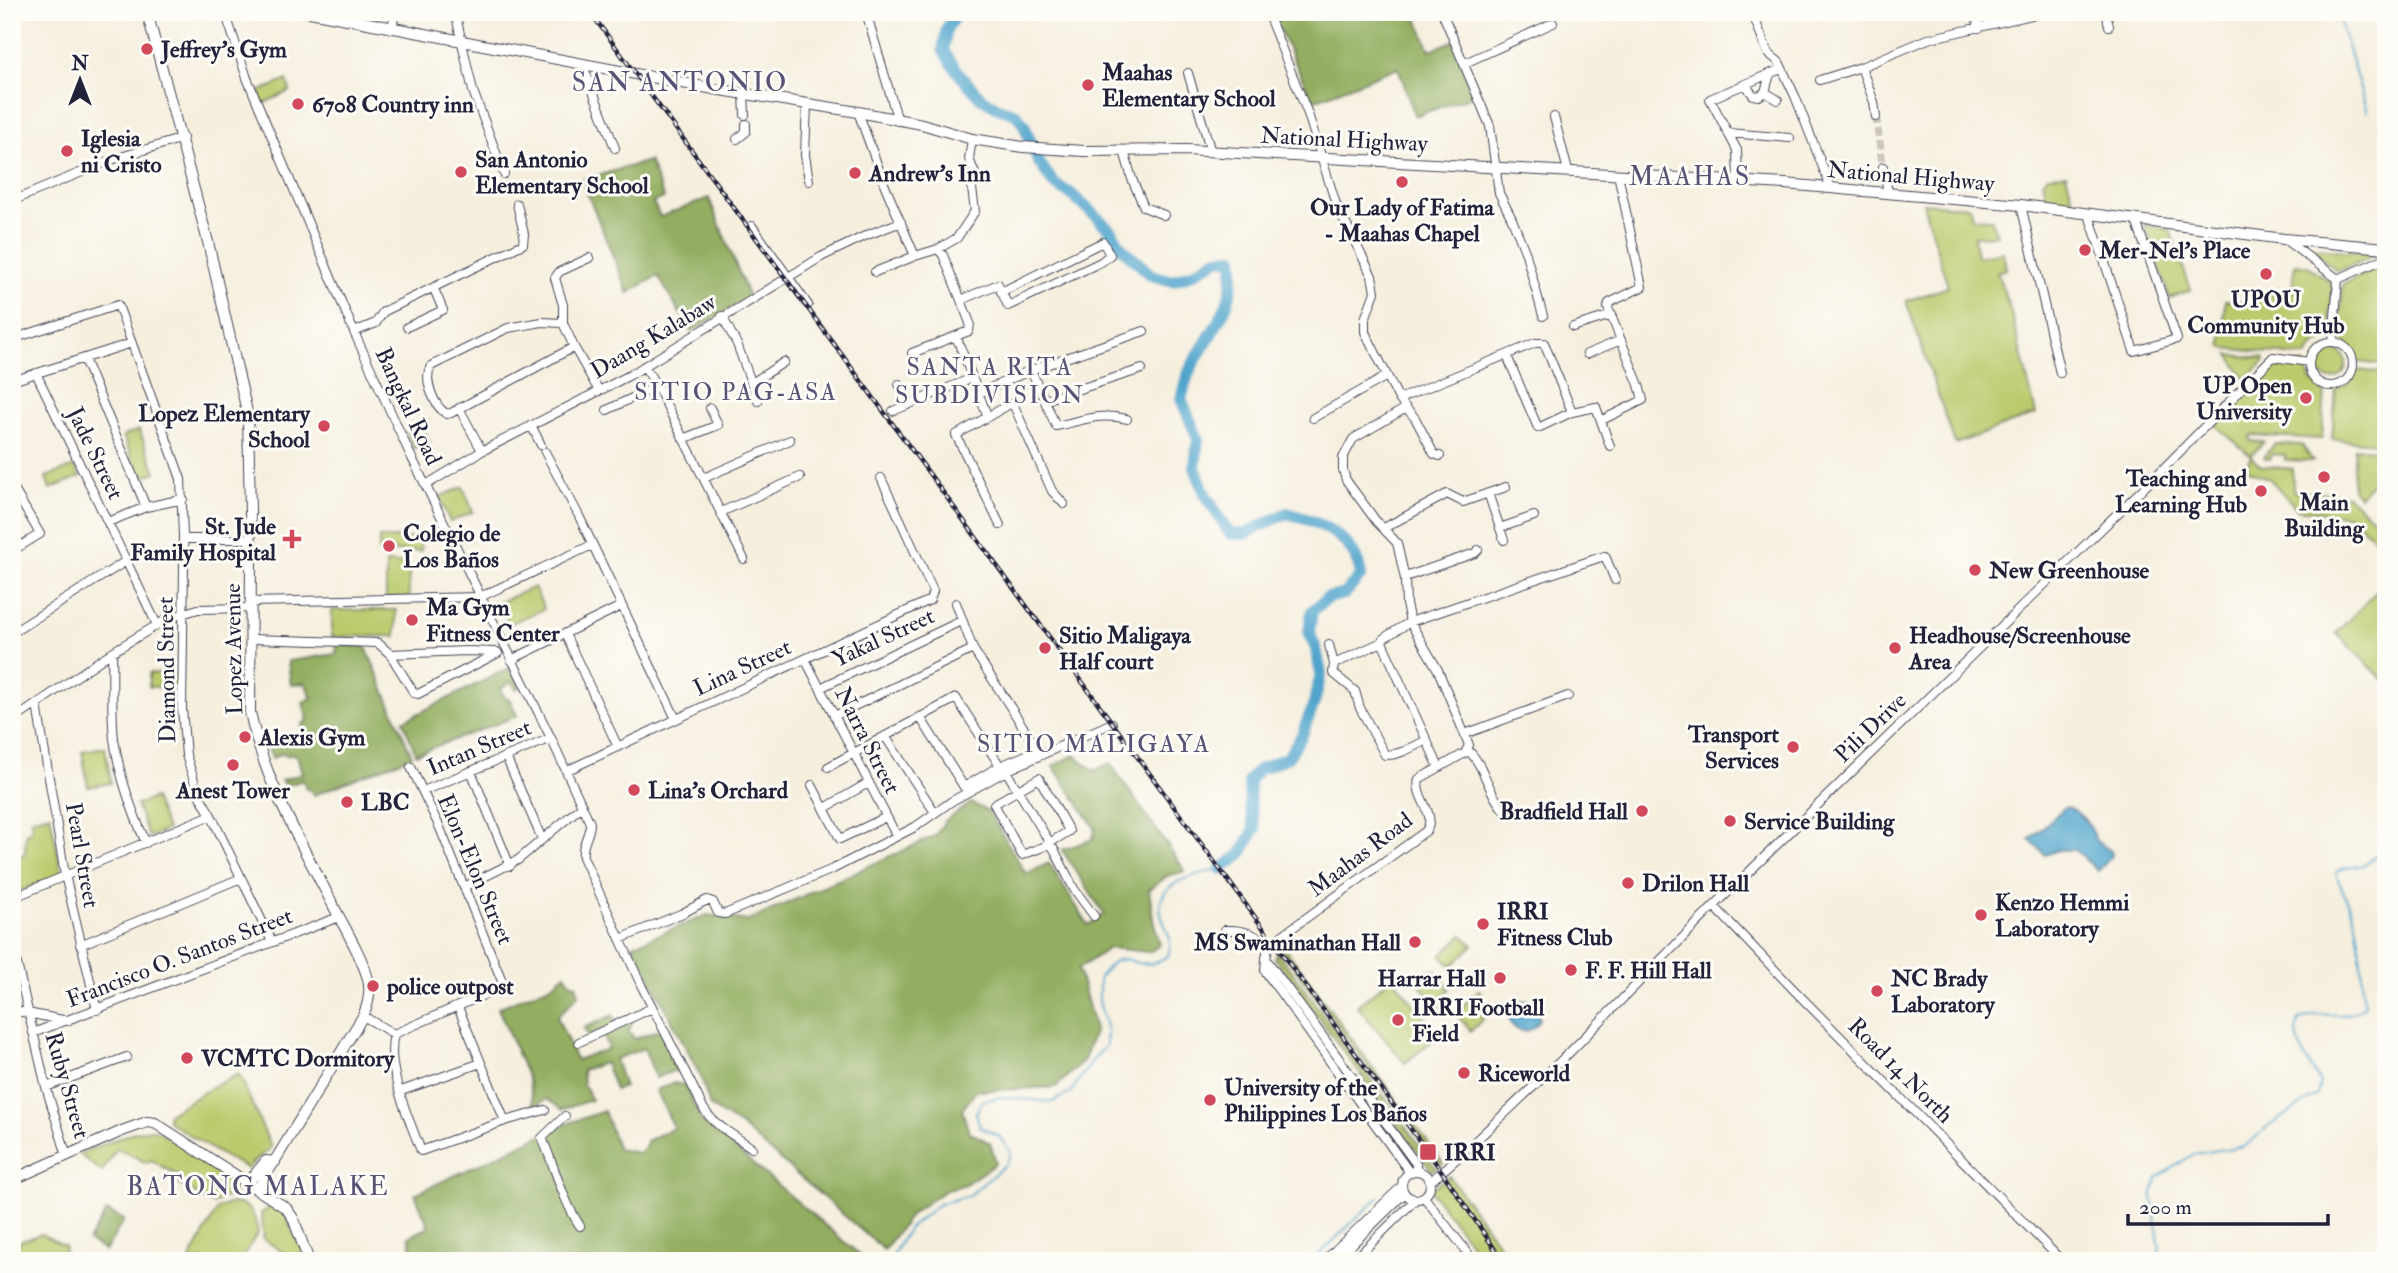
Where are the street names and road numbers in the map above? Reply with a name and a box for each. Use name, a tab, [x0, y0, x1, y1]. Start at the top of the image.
street label: National Highway	[1260, 121, 1429, 158]
street label: National Highway	[1826, 155, 1997, 198]
street label: Daang Kalabaw	[585, 287, 722, 385]
street label: Bangkal Road	[369, 343, 448, 470]
street label: Jade Street	[60, 401, 130, 504]
street label: Lopez Avenue	[218, 583, 250, 715]
street label: Diamond Street	[151, 596, 182, 743]
street label: Yakal Street	[827, 601, 939, 674]
street label: Lina Street	[689, 632, 796, 703]
street label: Narra Street	[828, 682, 907, 799]
street label: Pili Drive	[1828, 686, 1913, 769]
street label: Intan Street	[423, 713, 536, 782]
street label: Elon-Elon Street	[431, 790, 520, 949]
street label: Pearl Street	[59, 800, 106, 910]
street label: Maahas Road	[1302, 806, 1418, 903]
street label: Francisco O. Santos Street	[62, 901, 296, 1014]
street label: Road 14 North	[1842, 1011, 1960, 1129]
street label: Ruby Street	[38, 1028, 97, 1142]

